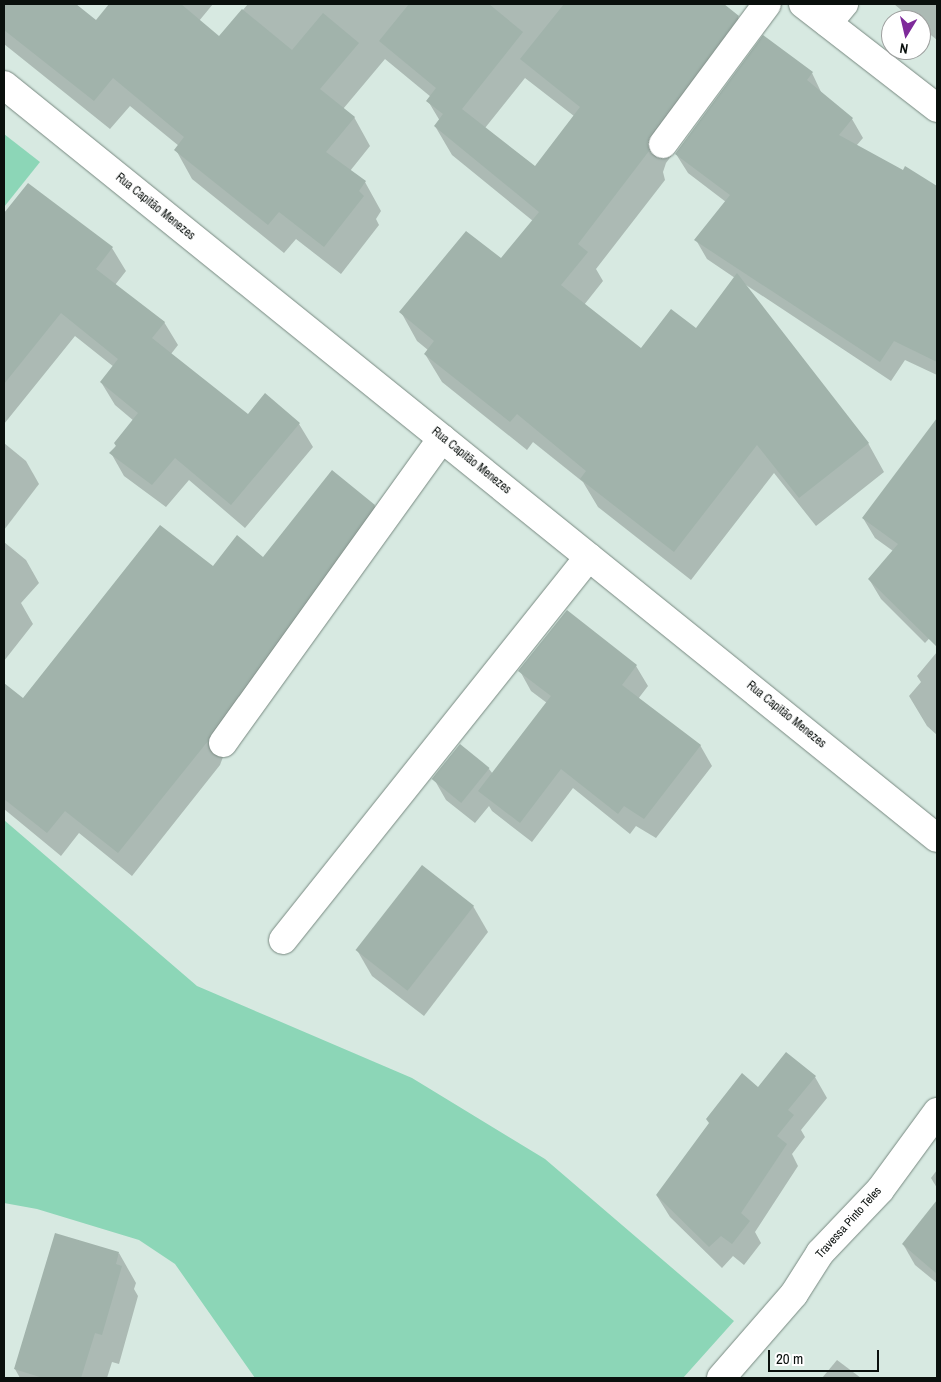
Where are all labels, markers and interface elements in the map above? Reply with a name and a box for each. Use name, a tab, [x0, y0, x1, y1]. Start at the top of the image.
north arrow	[881, 10, 931, 60]
text: N	[898, 39, 909, 58]
street label: Rua Capitão Menezes	[112, 171, 198, 243]
street label: Rua Capitão Menezes	[428, 425, 514, 497]
street label: Rua Capitão Menezes	[743, 679, 829, 751]
street label: Travessa Pinto Teles	[813, 1184, 885, 1262]
scale bar	[771, 1340, 882, 1372]
text: 20 m	[776, 1348, 803, 1369]

